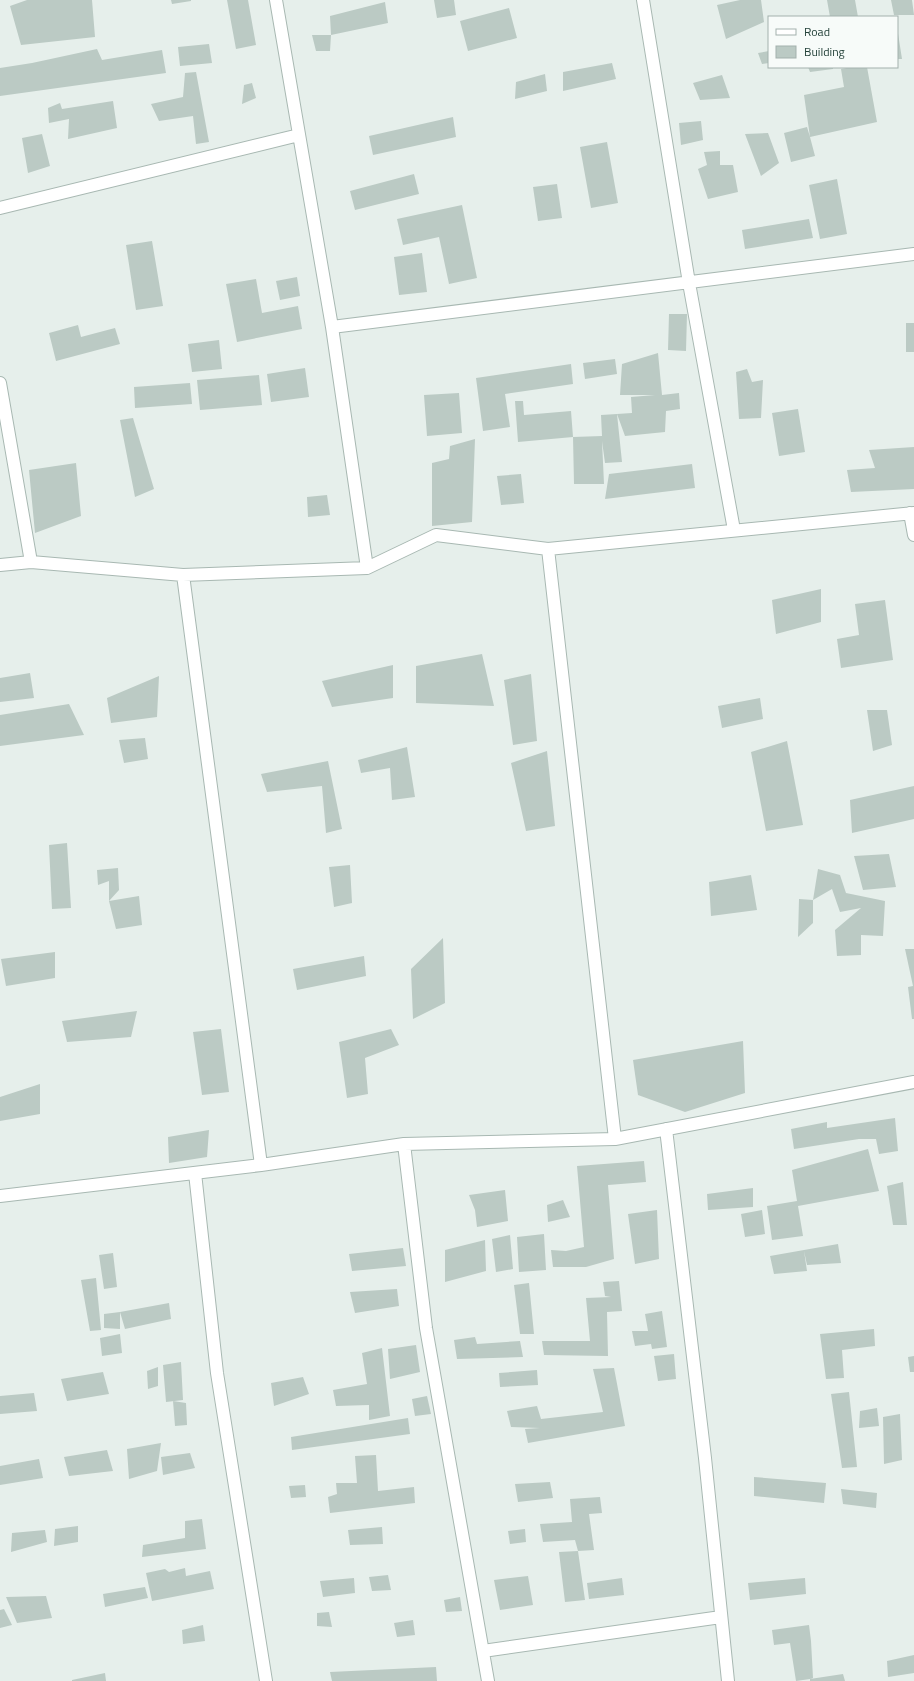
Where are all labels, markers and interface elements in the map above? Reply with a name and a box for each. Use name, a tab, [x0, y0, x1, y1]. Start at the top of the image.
legend	[768, 16, 898, 68]
text: Road	[804, 22, 830, 41]
text: Building	[804, 42, 845, 61]

